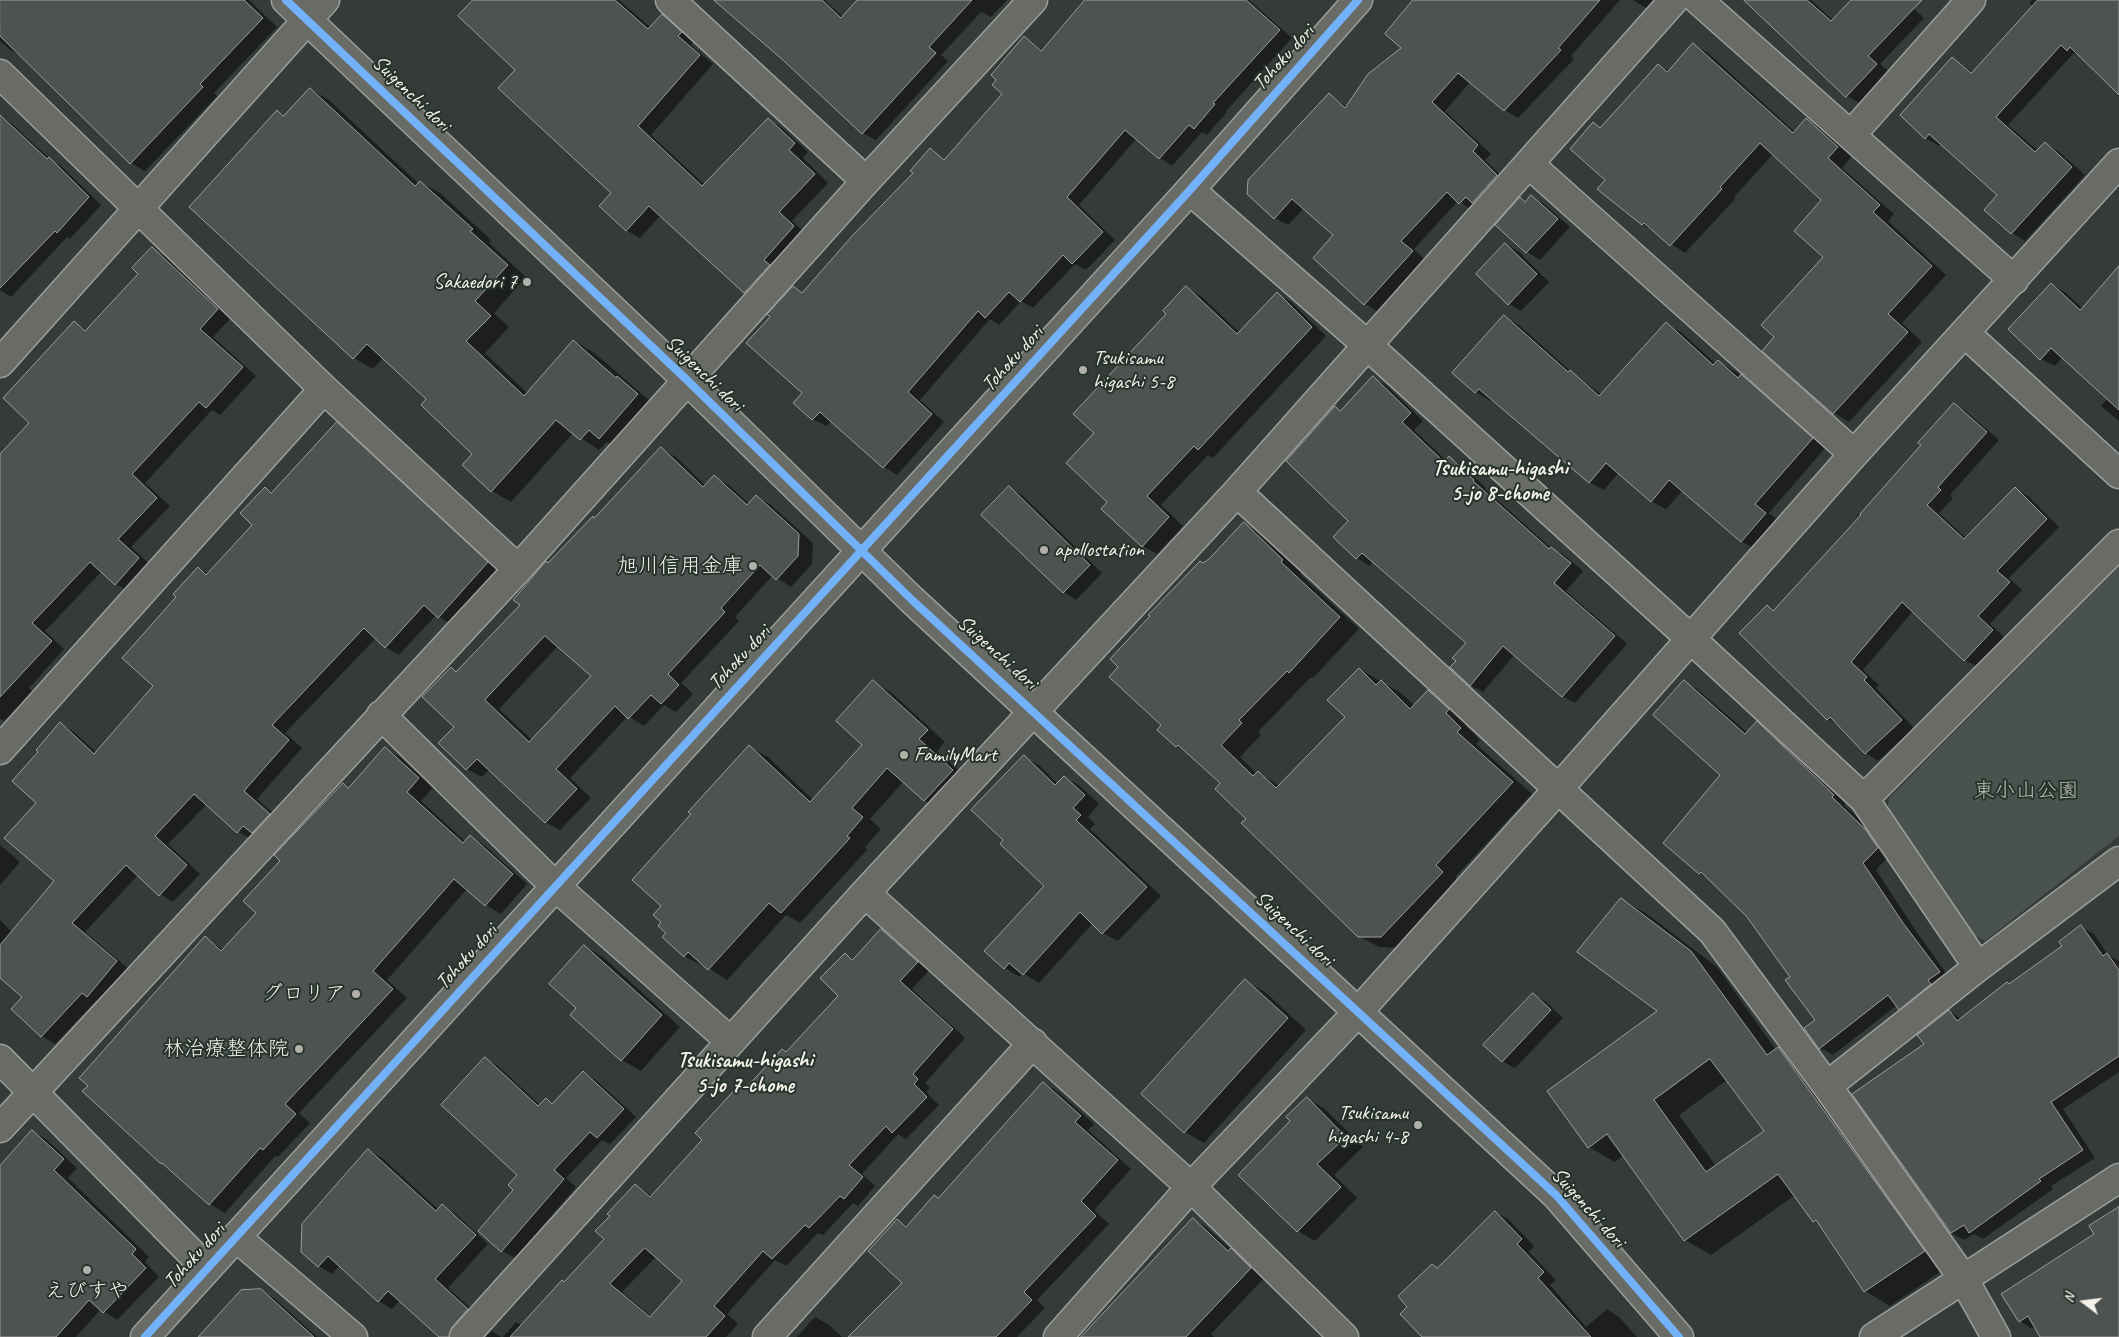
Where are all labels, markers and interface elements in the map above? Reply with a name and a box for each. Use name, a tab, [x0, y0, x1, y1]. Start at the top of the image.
street label: Tohoku dori	[1248, 20, 1320, 96]
street label: Suigenchi dori	[367, 51, 455, 137]
place label: Sakaedori 7	[433, 269, 517, 295]
marker: Sakaedori 7	[521, 276, 533, 288]
street label: Tohoku dori	[977, 321, 1049, 397]
street label: Suigenchi dori	[660, 331, 748, 417]
place label: Tsukisamu higashi 5-8	[1093, 345, 1174, 395]
marker: Tsukisamu higashi 5-8	[1077, 364, 1089, 376]
district label: Tsukisamu-higashi 5-jo 8-chome	[1432, 456, 1568, 508]
place label: apollostation	[1054, 537, 1144, 563]
marker: apollostation	[1038, 544, 1050, 556]
place label: 旭川信用金庫	[617, 553, 743, 579]
marker: 旭川信用金庫	[747, 560, 759, 572]
street label: Suigenchi dori	[952, 611, 1042, 695]
street label: Tohoku dori	[704, 620, 776, 696]
place label: FamilyMart	[914, 742, 997, 768]
marker: FamilyMart	[898, 749, 910, 761]
park label: 東小山公園	[1974, 778, 2078, 804]
street label: Suigenchi dori	[1249, 886, 1339, 972]
street label: Tohoku dori	[431, 919, 503, 995]
place label: グロリア	[262, 981, 346, 1007]
marker: グロリア	[350, 988, 362, 1000]
place label: 林治療整体院	[163, 1036, 289, 1062]
marker: 林治療整体院	[293, 1043, 305, 1055]
district label: Tsukisamu-higashi 5-jo 7-chome	[677, 1048, 813, 1100]
place label: Tsukisamu higashi 4-8	[1327, 1100, 1408, 1150]
marker: Tsukisamu higashi 4-8	[1412, 1119, 1424, 1131]
street label: Suigenchi dori	[1546, 1163, 1630, 1253]
street label: Tohoku dori	[159, 1218, 231, 1294]
marker: えびすや	[81, 1264, 93, 1276]
north arrow	[2059, 1277, 2109, 1327]
place label: えびすや	[45, 1278, 129, 1304]
text: N	[2060, 1292, 2078, 1304]

